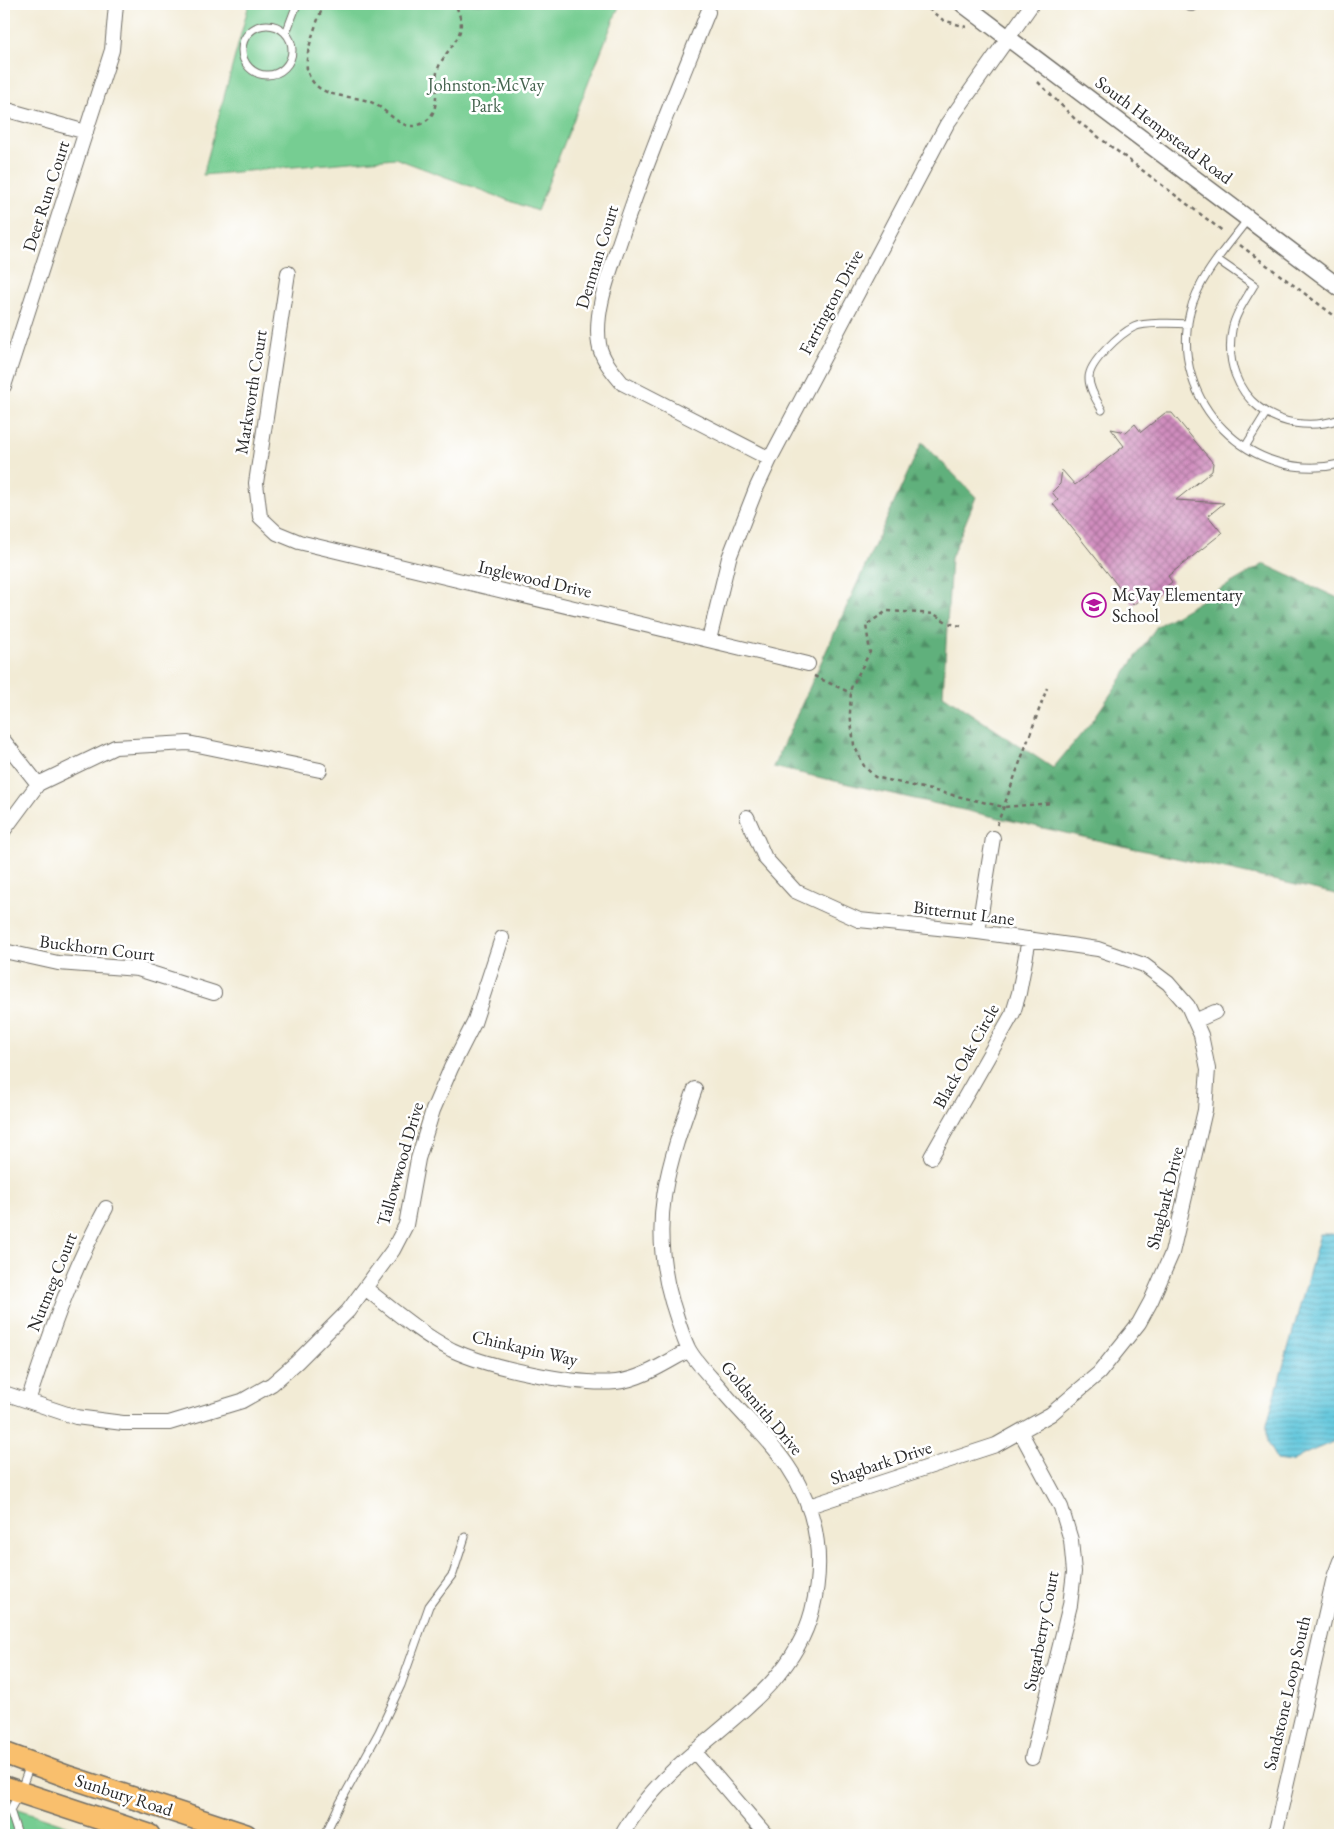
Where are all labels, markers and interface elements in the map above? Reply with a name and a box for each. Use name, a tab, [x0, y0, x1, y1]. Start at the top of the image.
street label: South Hempstead Road	[1091, 70, 1238, 189]
park label: Johnston-McVay Park	[426, 73, 544, 117]
street label: Deer Run Court	[17, 137, 74, 254]
street label: Denman Court	[570, 202, 623, 311]
street label: Farrington Drive	[793, 245, 868, 358]
street label: Markworth Court	[229, 328, 272, 456]
street label: Inglewood Drive	[476, 554, 594, 603]
place label: McVay Elementary School	[1112, 583, 1243, 627]
school or university icon: McVay Elementary School	[1081, 592, 1107, 618]
street label: Bitternut Lane	[912, 895, 1016, 930]
street label: Buckhorn Court	[38, 929, 156, 966]
street label: Black Oak Circle	[927, 999, 1004, 1112]
street label: Tallowwood Drive	[371, 1099, 428, 1228]
street label: Shagbark Drive	[1141, 1144, 1188, 1252]
street label: Nutmeg Court	[21, 1229, 82, 1335]
street label: Chinkapin Way	[470, 1324, 580, 1371]
street label: Goldsmith Drive	[716, 1356, 809, 1460]
street label: Shagbark Drive	[827, 1435, 934, 1490]
street label: Sugarberry Court	[1018, 1569, 1063, 1693]
street label: Sandstone Loop South	[1258, 1614, 1315, 1772]
street label: Sunbury Road	[72, 1768, 177, 1821]

